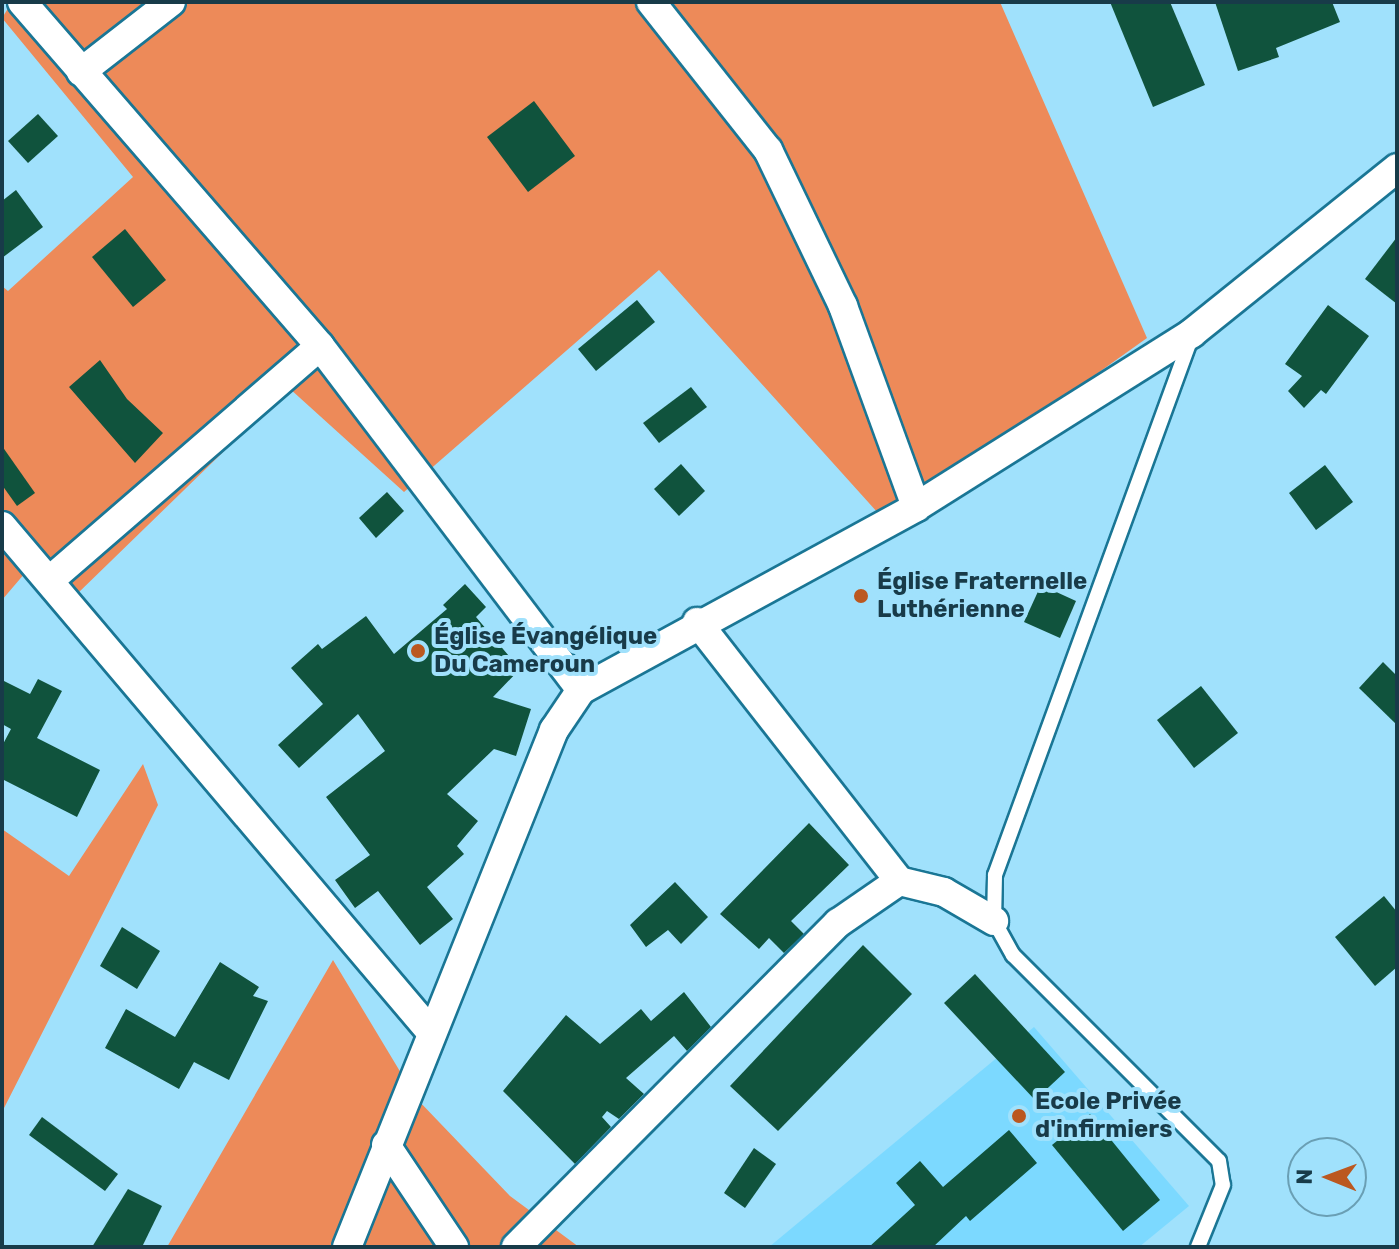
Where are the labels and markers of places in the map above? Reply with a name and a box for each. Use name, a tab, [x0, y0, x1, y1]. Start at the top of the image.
place label: Église Fraternelle Luthérienne	[877, 568, 1087, 624]
marker: Église Fraternelle Luthérienne	[852, 587, 870, 605]
place label: Église Évangélique Du Cameroun	[434, 623, 657, 679]
marker: Église Évangélique Du Cameroun	[409, 642, 427, 660]
place label: Ecole Privée d'infirmiers	[1035, 1088, 1182, 1144]
marker: Ecole Privée d'infirmiers	[1010, 1107, 1028, 1125]

